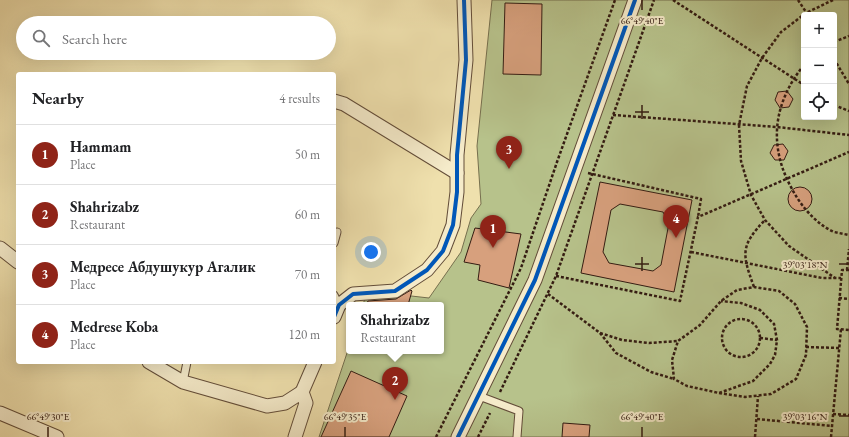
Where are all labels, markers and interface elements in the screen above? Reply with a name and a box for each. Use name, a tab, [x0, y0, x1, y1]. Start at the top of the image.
map controls	[801, 12, 837, 120]
button: +	[801, 12, 837, 48]
text: 66°49'40"E	[621, 14, 664, 27]
search box	[16, 16, 336, 60]
icon: search	[30, 27, 52, 49]
text: Search here	[62, 29, 127, 48]
button: −	[801, 48, 837, 84]
button: locate	[801, 84, 837, 120]
text: Nearby	[32, 87, 84, 109]
text: 4 results	[279, 90, 320, 107]
pin: 3	[496, 136, 522, 169]
text: Hammam	[70, 137, 131, 156]
text: 1	[42, 146, 48, 163]
text: 50 m	[295, 146, 320, 163]
text: Place	[70, 156, 96, 173]
text: Shahrizabz	[70, 197, 139, 216]
pin: 4	[663, 205, 689, 238]
text: 2	[42, 206, 48, 223]
text: 60 m	[295, 206, 320, 223]
pin: 1	[480, 215, 506, 248]
text: Restaurant	[70, 216, 125, 233]
your location	[361, 242, 381, 262]
text: Медресе Абдушукур Агалик	[70, 257, 255, 276]
text: 39°03'18"N	[783, 258, 828, 271]
text: 3	[42, 266, 48, 283]
text: 70 m	[295, 266, 320, 283]
text: Place	[70, 276, 96, 293]
popup	[346, 302, 444, 354]
text: Shahrizabz	[360, 310, 430, 329]
text: Medrese Koba	[70, 317, 158, 336]
text: 4	[42, 326, 48, 343]
text: 120 m	[289, 326, 320, 343]
text: Restaurant	[360, 329, 416, 346]
text: Place	[70, 336, 96, 353]
pin: 2	[382, 367, 408, 400]
text: 66°49'30"E	[27, 410, 70, 423]
text: 66°49'35"E	[324, 410, 367, 423]
text: 66°49'40"E	[621, 410, 664, 423]
text: 39°03'16"N	[783, 410, 828, 423]

